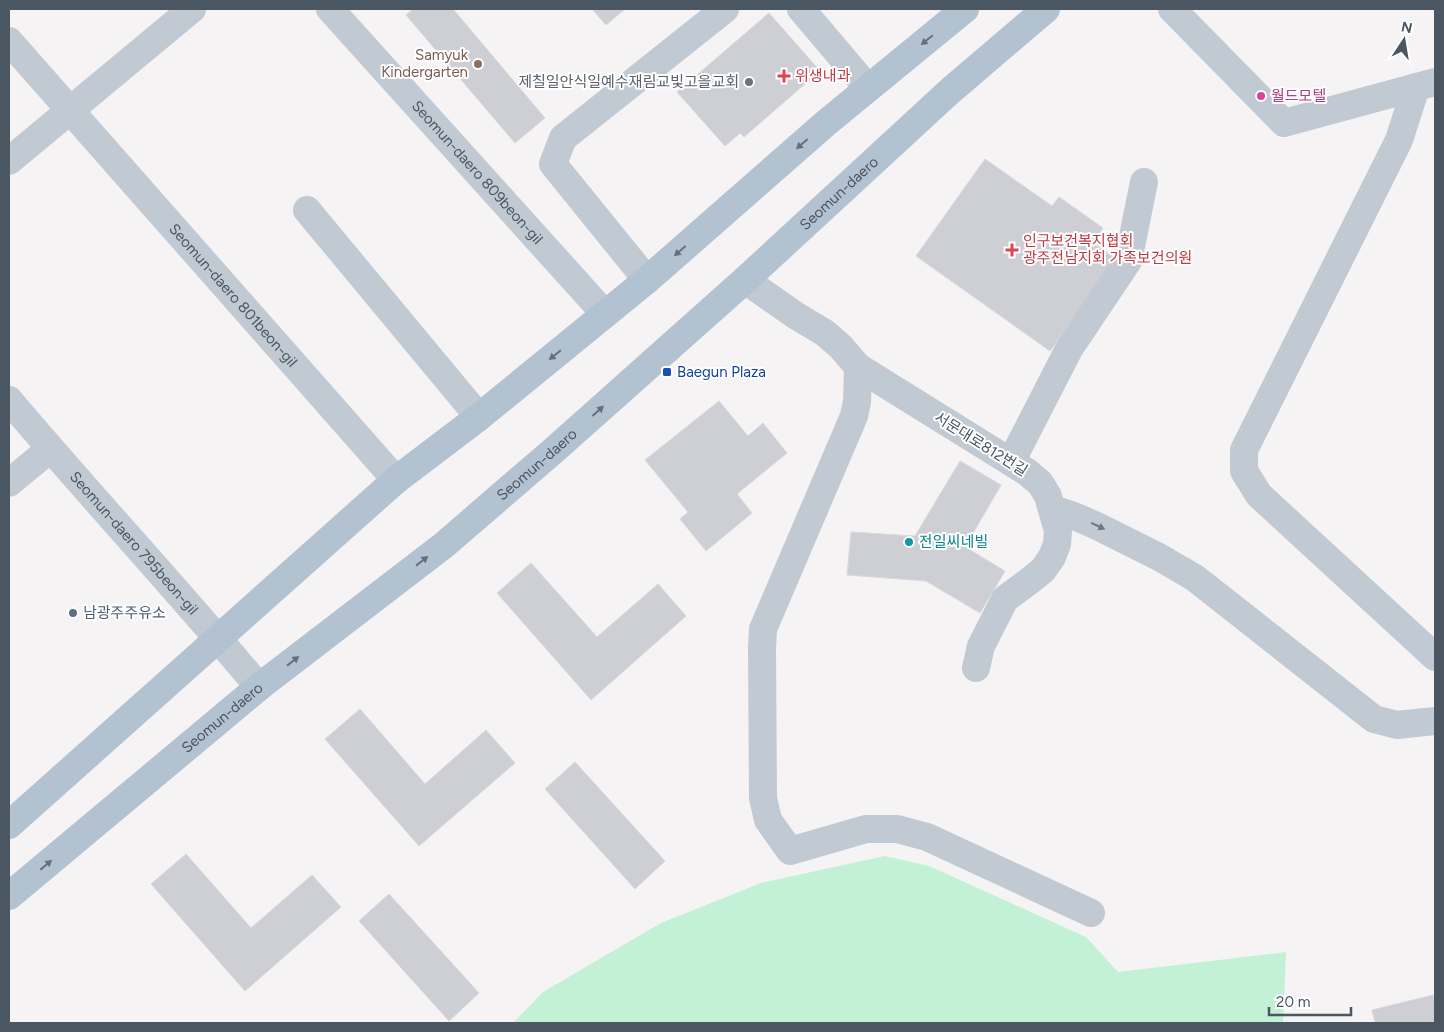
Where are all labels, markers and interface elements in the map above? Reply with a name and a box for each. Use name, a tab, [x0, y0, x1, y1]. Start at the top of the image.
north arrow	[1379, 15, 1429, 65]
text: N	[1400, 18, 1414, 37]
one-way arrow	[921, 34, 934, 45]
place label: Samyuk Kindergarten	[381, 46, 469, 81]
marker: Samyuk Kindergarten	[472, 58, 484, 70]
place label: 위생내과	[795, 67, 850, 85]
marker: 위생내과	[777, 69, 791, 83]
place label: 제칠일안식일예수재림교빛고을교회	[518, 73, 739, 91]
marker: 제칠일안식일예수재림교빛고을교회	[743, 76, 755, 88]
place label: 월드모텔	[1271, 87, 1326, 105]
marker: 월드모텔	[1255, 90, 1267, 102]
street label: Seomun-daero 809beon-gil	[408, 97, 547, 248]
one-way arrow	[797, 138, 809, 150]
street label: Seomun-daero	[796, 152, 882, 234]
street label: Seomun-daero 801beon-gil	[165, 220, 301, 371]
place label: 인구보건복지협회 광주전남지회 가족보건의원	[1023, 232, 1192, 267]
marker: 인구보건복지협회 광주전남지회 가족보건의원	[1005, 243, 1019, 257]
one-way arrow	[675, 245, 687, 257]
one-way arrow	[549, 350, 562, 361]
place label: Baegun Plaza	[677, 363, 766, 381]
marker: Baegun Plaza	[661, 366, 673, 378]
one-way arrow	[592, 405, 605, 416]
street label: 서문대로812번길	[931, 408, 1031, 480]
street label: Seomun-daero	[493, 425, 581, 504]
street label: Seomun-daero 795beon-gil	[66, 468, 202, 618]
one-way arrow	[1091, 523, 1105, 531]
place label: 전일씨네빌	[919, 533, 988, 551]
marker: 전일씨네빌	[903, 536, 915, 548]
one-way arrow	[415, 556, 428, 567]
place label: 남광주주유소	[83, 604, 166, 622]
marker: 남광주주유소	[67, 607, 79, 619]
one-way arrow	[286, 656, 300, 666]
street label: Seomun-daero	[178, 678, 267, 757]
one-way arrow	[39, 859, 52, 870]
scale bar	[1269, 984, 1352, 1016]
text: 20 m	[1276, 993, 1310, 1011]

